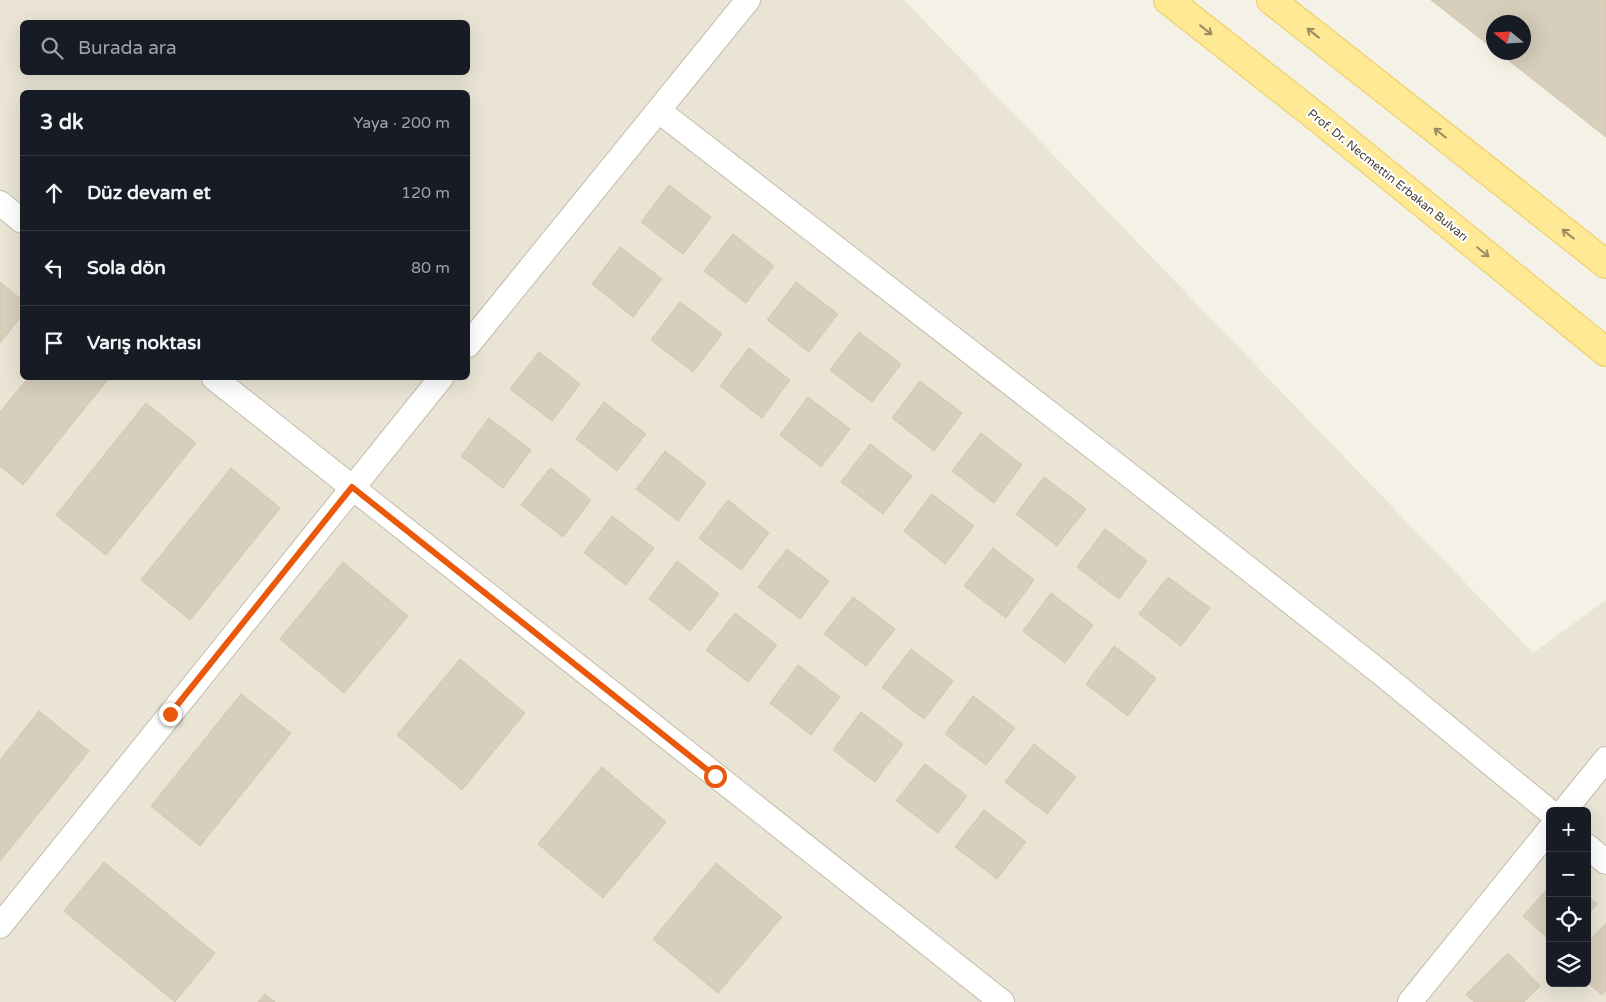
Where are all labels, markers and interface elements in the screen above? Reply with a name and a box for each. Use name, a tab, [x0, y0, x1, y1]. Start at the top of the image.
north arrow	[1486, 15, 1531, 60]
search box	[20, 20, 470, 75]
one-way arrow	[1199, 25, 1213, 35]
one-way arrow	[1306, 27, 1319, 38]
icon: search	[38, 34, 66, 62]
text: Burada ara	[78, 37, 177, 59]
street label: Prof. Dr. Necmettin Erbakan Bulvarı	[1305, 106, 1471, 244]
text: 3 dk	[40, 110, 83, 135]
text: Yaya · 200 m	[353, 113, 450, 133]
one-way arrow	[1434, 128, 1447, 139]
icon: ahead	[40, 179, 68, 207]
text: Düz devam et	[87, 182, 211, 204]
text: 120 m	[401, 183, 450, 203]
one-way arrow	[1562, 228, 1575, 239]
one-way arrow	[1476, 247, 1489, 258]
icon: left	[40, 254, 68, 282]
text: Sola dön	[87, 257, 166, 279]
text: 80 m	[411, 258, 450, 278]
icon: arrive	[40, 329, 68, 357]
text: Varış noktası	[87, 332, 201, 354]
route end	[159, 703, 182, 726]
route start	[704, 765, 727, 788]
map controls	[1546, 807, 1591, 987]
button: +	[1546, 807, 1591, 852]
button: −	[1546, 852, 1591, 897]
button: locate	[1546, 897, 1591, 942]
button: layers	[1546, 942, 1591, 987]

